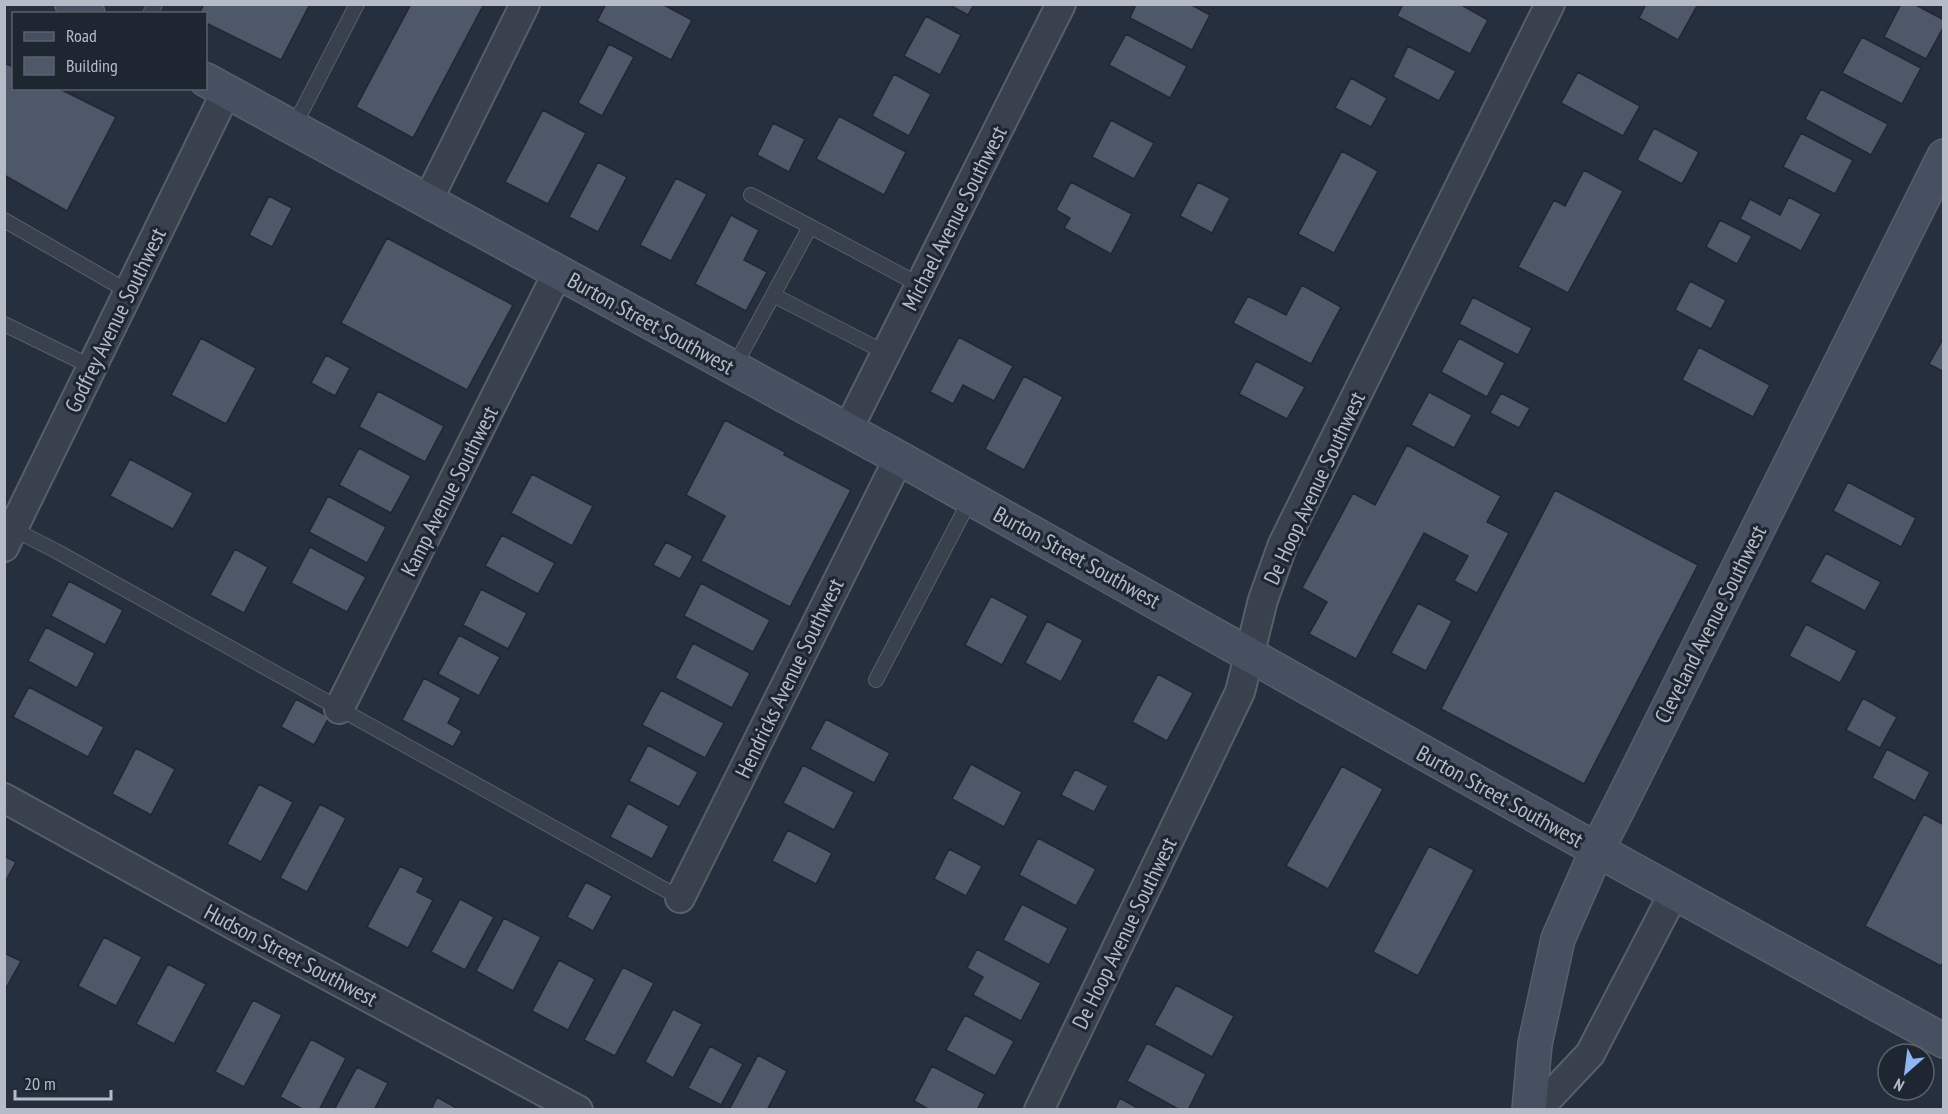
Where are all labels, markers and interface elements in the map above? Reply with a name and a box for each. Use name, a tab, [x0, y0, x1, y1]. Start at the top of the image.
legend	[12, 12, 207, 90]
text: Road	[66, 24, 97, 47]
text: Building	[66, 54, 118, 77]
street label: Michael Avenue Southwest	[895, 121, 1013, 315]
street label: Godfrey Avenue Southwest	[58, 223, 172, 417]
street label: Burton Street Southwest	[563, 266, 739, 380]
street label: De Hoop Avenue Southwest	[1257, 387, 1371, 589]
street label: Kamp Avenue Southwest	[394, 401, 504, 581]
street label: Burton Street Southwest	[989, 500, 1165, 614]
street label: Cleveland Avenue Southwest	[1648, 520, 1772, 728]
street label: Hendricks Avenue Southwest	[729, 574, 849, 782]
street label: Burton Street Southwest	[1412, 739, 1588, 853]
street label: De Hoop Avenue Southwest	[1065, 833, 1183, 1033]
street label: Hudson Street Southwest	[200, 898, 382, 1012]
north arrow	[1876, 1042, 1936, 1102]
scale bar	[15, 1063, 111, 1101]
text: 20 m	[24, 1072, 56, 1095]
text: N	[1890, 1074, 1907, 1096]

